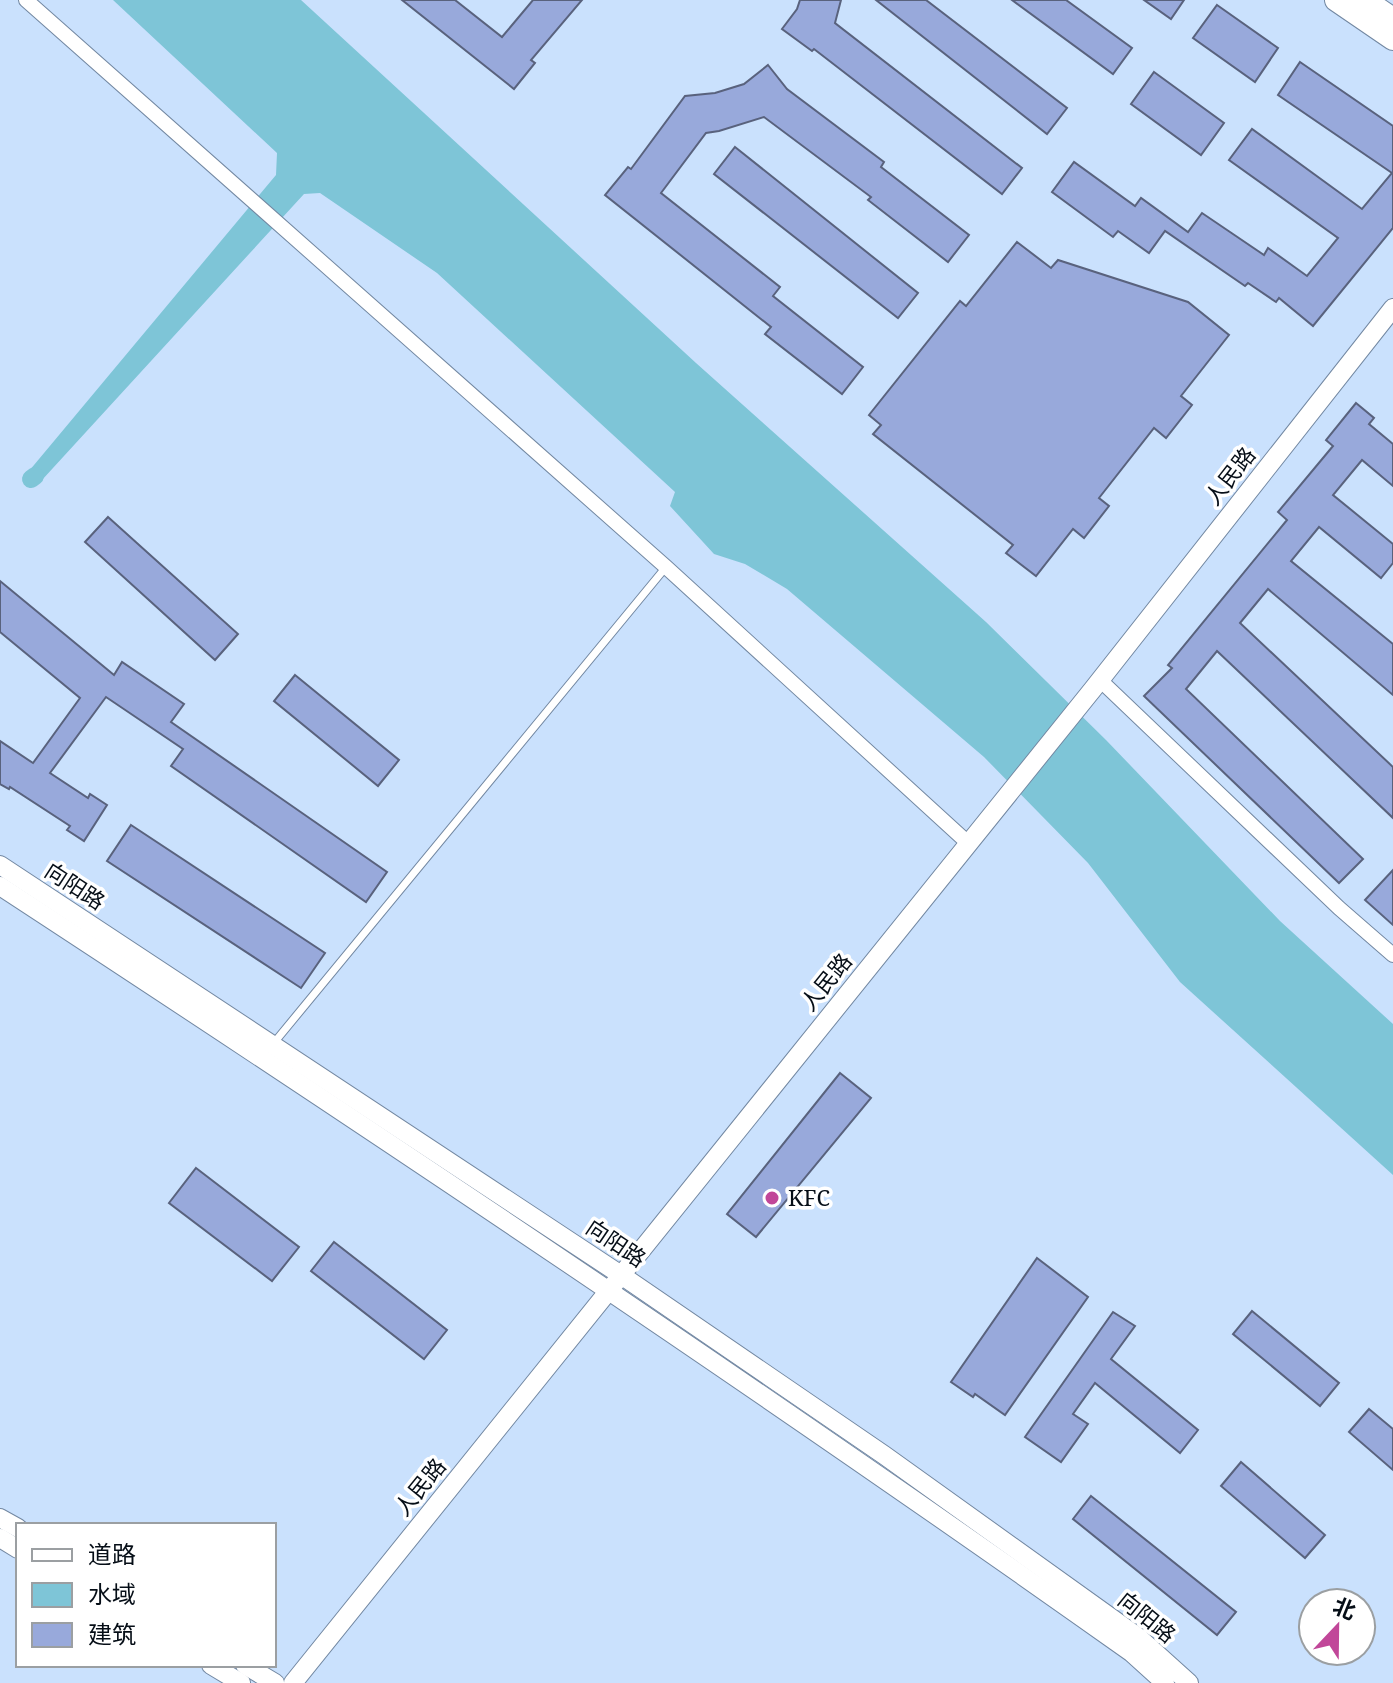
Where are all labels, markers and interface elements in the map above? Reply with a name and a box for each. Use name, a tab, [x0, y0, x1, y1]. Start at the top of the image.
street label: 人民路	[1197, 440, 1261, 511]
street label: 向阳路	[40, 855, 111, 916]
street label: 人民路	[793, 946, 858, 1016]
place label: KFC	[788, 1182, 830, 1212]
marker: KFC	[763, 1189, 781, 1207]
street label: 向阳路	[581, 1211, 652, 1273]
street label: 人民路	[387, 1451, 452, 1521]
legend	[16, 1523, 276, 1667]
text: 道路	[88, 1537, 136, 1570]
text: 水域	[88, 1577, 136, 1610]
street label: 向阳路	[1113, 1584, 1183, 1649]
north arrow	[1297, 1587, 1377, 1667]
text: 北	[1329, 1589, 1361, 1626]
text: 建筑	[88, 1617, 136, 1650]

